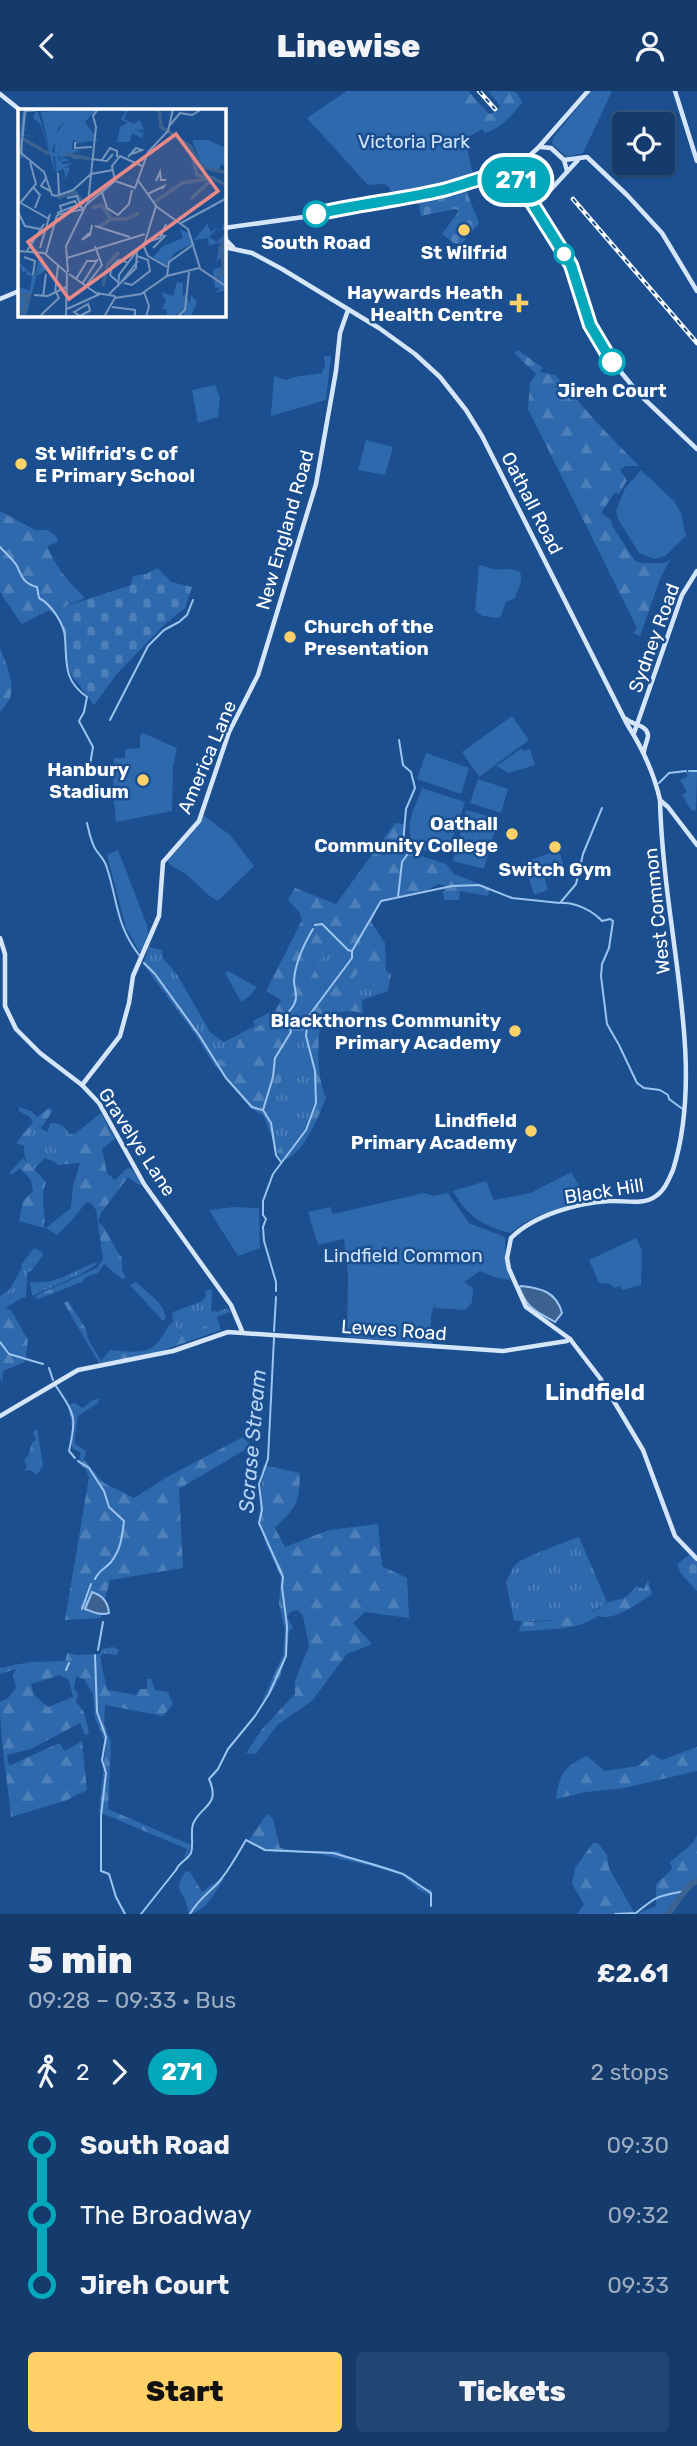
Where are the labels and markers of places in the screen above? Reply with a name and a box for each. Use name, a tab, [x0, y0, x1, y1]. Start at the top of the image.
marker: South Road	[303, 201, 329, 227]
marker: St Wilfrid	[456, 222, 472, 238]
place label: South Road	[261, 231, 371, 254]
place label: St Wilfrid	[421, 241, 507, 264]
unlabelled marker	[554, 244, 574, 264]
place label: Haywards Heath Health Centre	[347, 281, 503, 326]
marker: Haywards Heath Health Centre	[509, 293, 529, 313]
marker: Jireh Court	[599, 349, 625, 375]
place label: Jireh Court	[557, 379, 667, 402]
place label: St Wilfrid's C of E Primary School	[35, 442, 195, 487]
marker: St Wilfrid's C of E Primary School	[13, 456, 29, 472]
place label: Church of the Presentation	[304, 615, 434, 660]
marker: Church of the Presentation	[282, 629, 298, 645]
place label: Hanbury Stadium	[47, 758, 130, 803]
marker: Hanbury Stadium	[135, 772, 151, 788]
place label: Oathall Community College	[314, 812, 498, 857]
marker: Oathall Community College	[504, 826, 520, 842]
marker: Switch Gym	[547, 839, 563, 855]
place label: Switch Gym	[499, 858, 611, 881]
place label: Blackthorns Community Primary Academy	[271, 1009, 502, 1054]
marker: Blackthorns Community Primary Academy	[507, 1023, 523, 1039]
place label: Lindfield Primary Academy	[351, 1109, 518, 1154]
marker: Lindfield Primary Academy	[523, 1123, 539, 1139]

